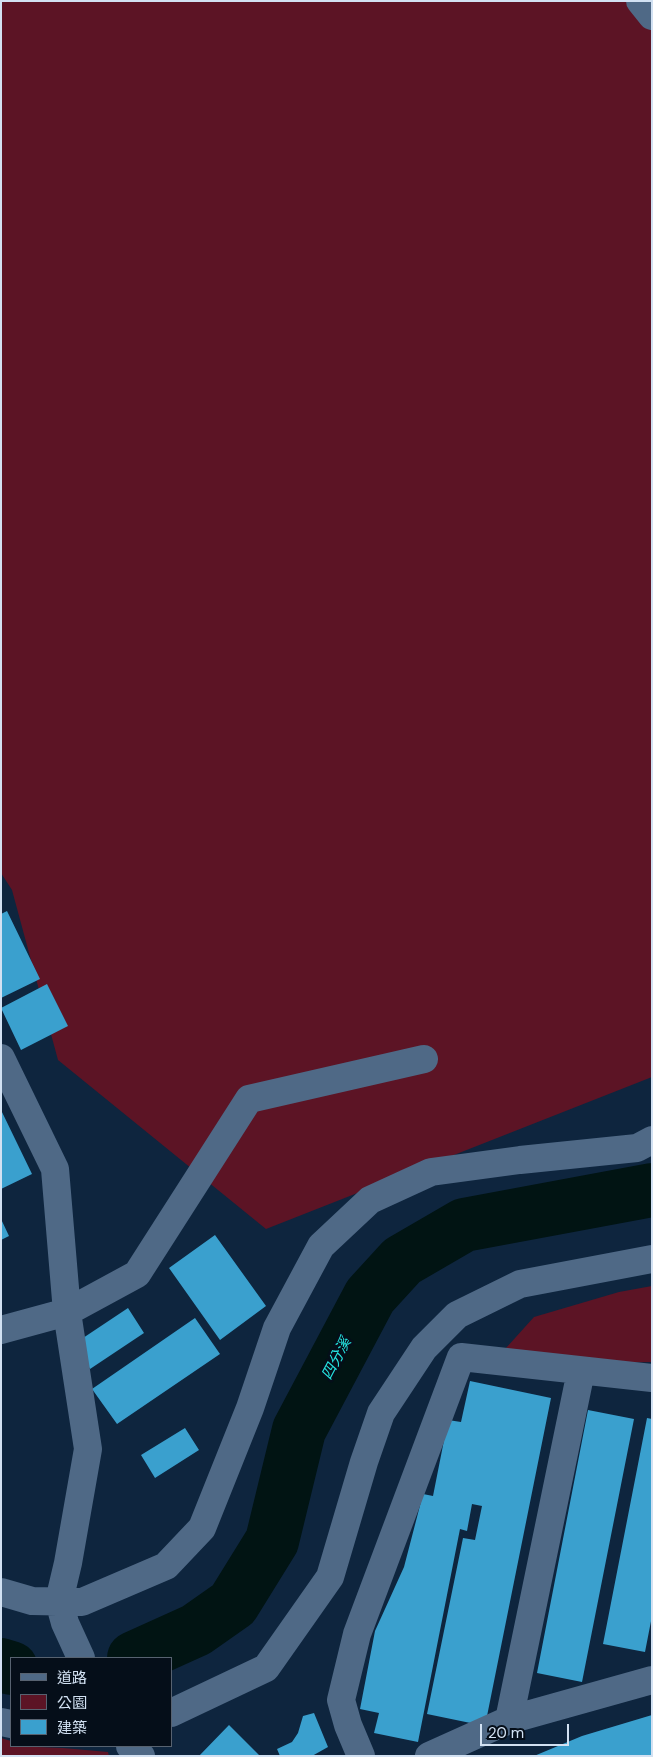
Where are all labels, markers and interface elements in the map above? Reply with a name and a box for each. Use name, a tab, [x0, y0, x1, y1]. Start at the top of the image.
water label: 四分溪	[318, 1335, 356, 1383]
legend	[10, 1657, 172, 1747]
text: 道路	[57, 1668, 87, 1688]
text: 公園	[57, 1693, 87, 1713]
scale bar	[483, 1714, 572, 1746]
text: 建築	[57, 1718, 87, 1738]
text: 20 m	[488, 1723, 524, 1743]

